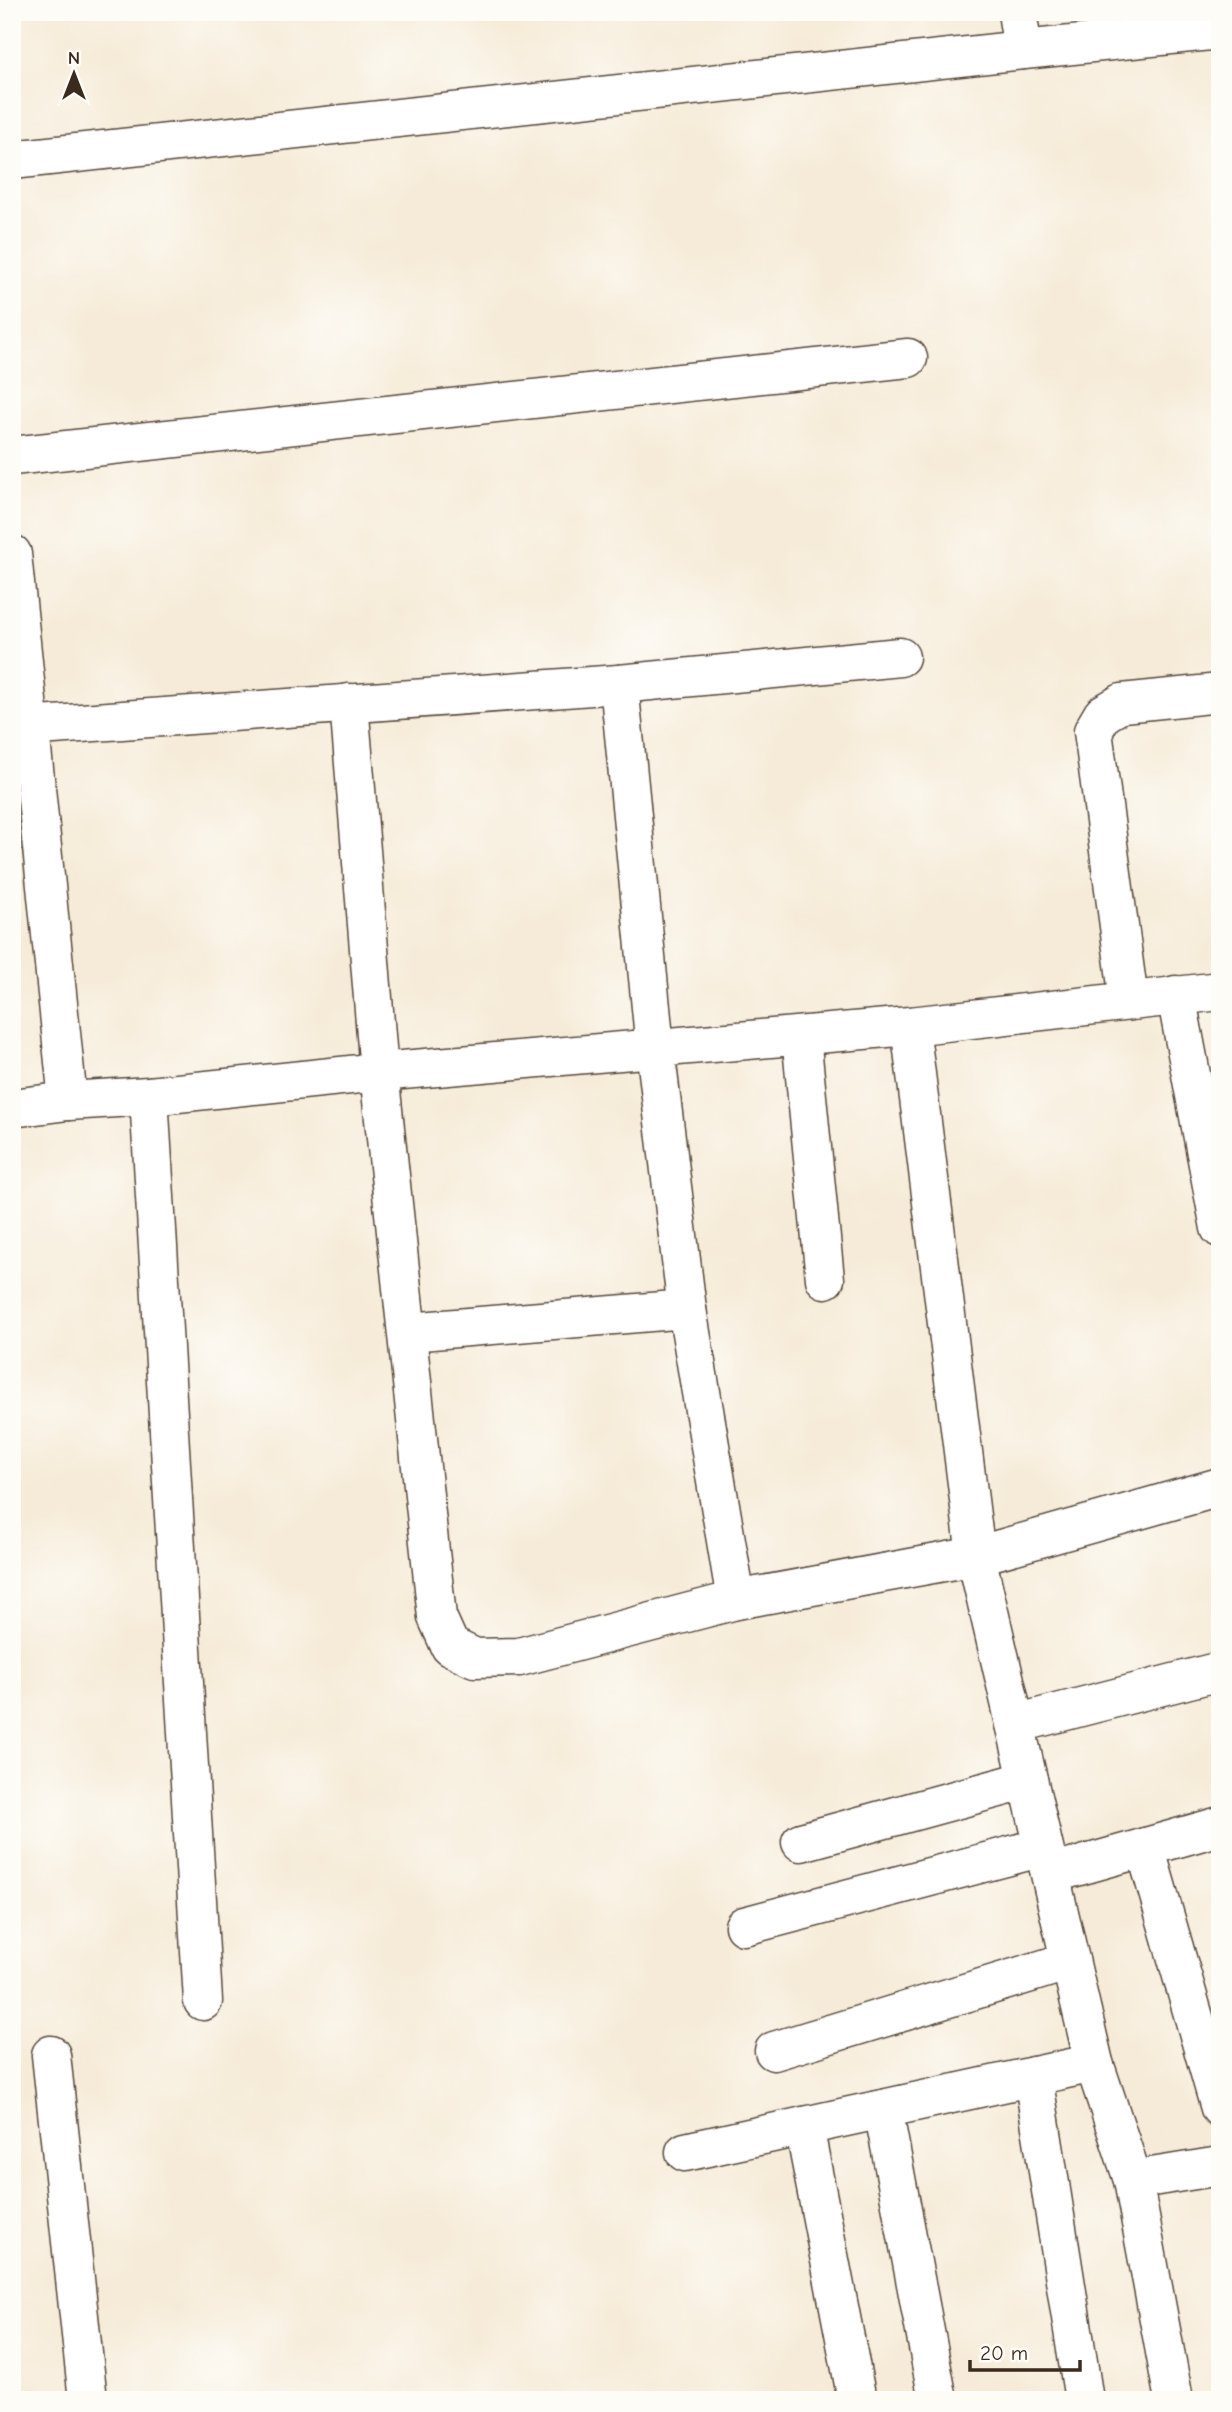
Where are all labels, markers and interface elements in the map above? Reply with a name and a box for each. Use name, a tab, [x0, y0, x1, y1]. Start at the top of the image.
north arrow	[38, 38, 108, 108]
text: N	[68, 47, 80, 69]
scale bar	[970, 2328, 1080, 2372]
text: 20 m	[980, 2341, 1028, 2365]

